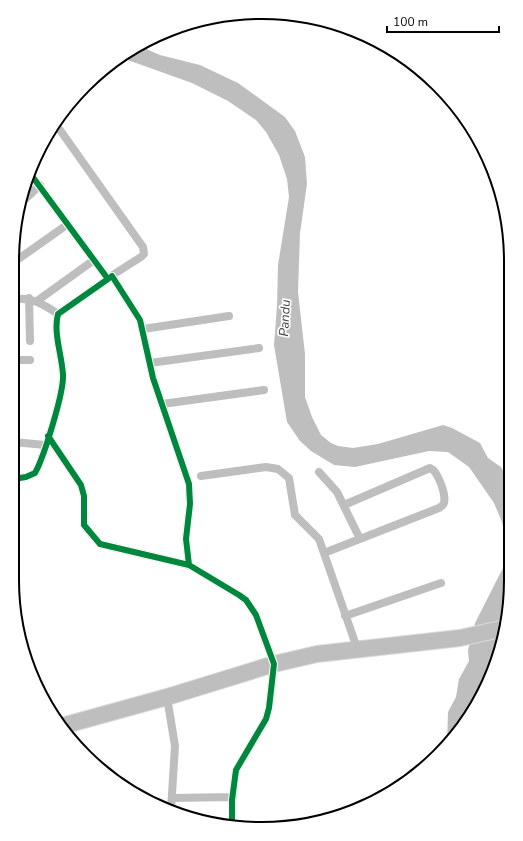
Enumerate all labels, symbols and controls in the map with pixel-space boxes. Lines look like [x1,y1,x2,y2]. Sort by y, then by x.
scale bar [387,8,499,34]
text: 100 m [393,14,428,30]
water label: Pandu [275,299,295,337]

